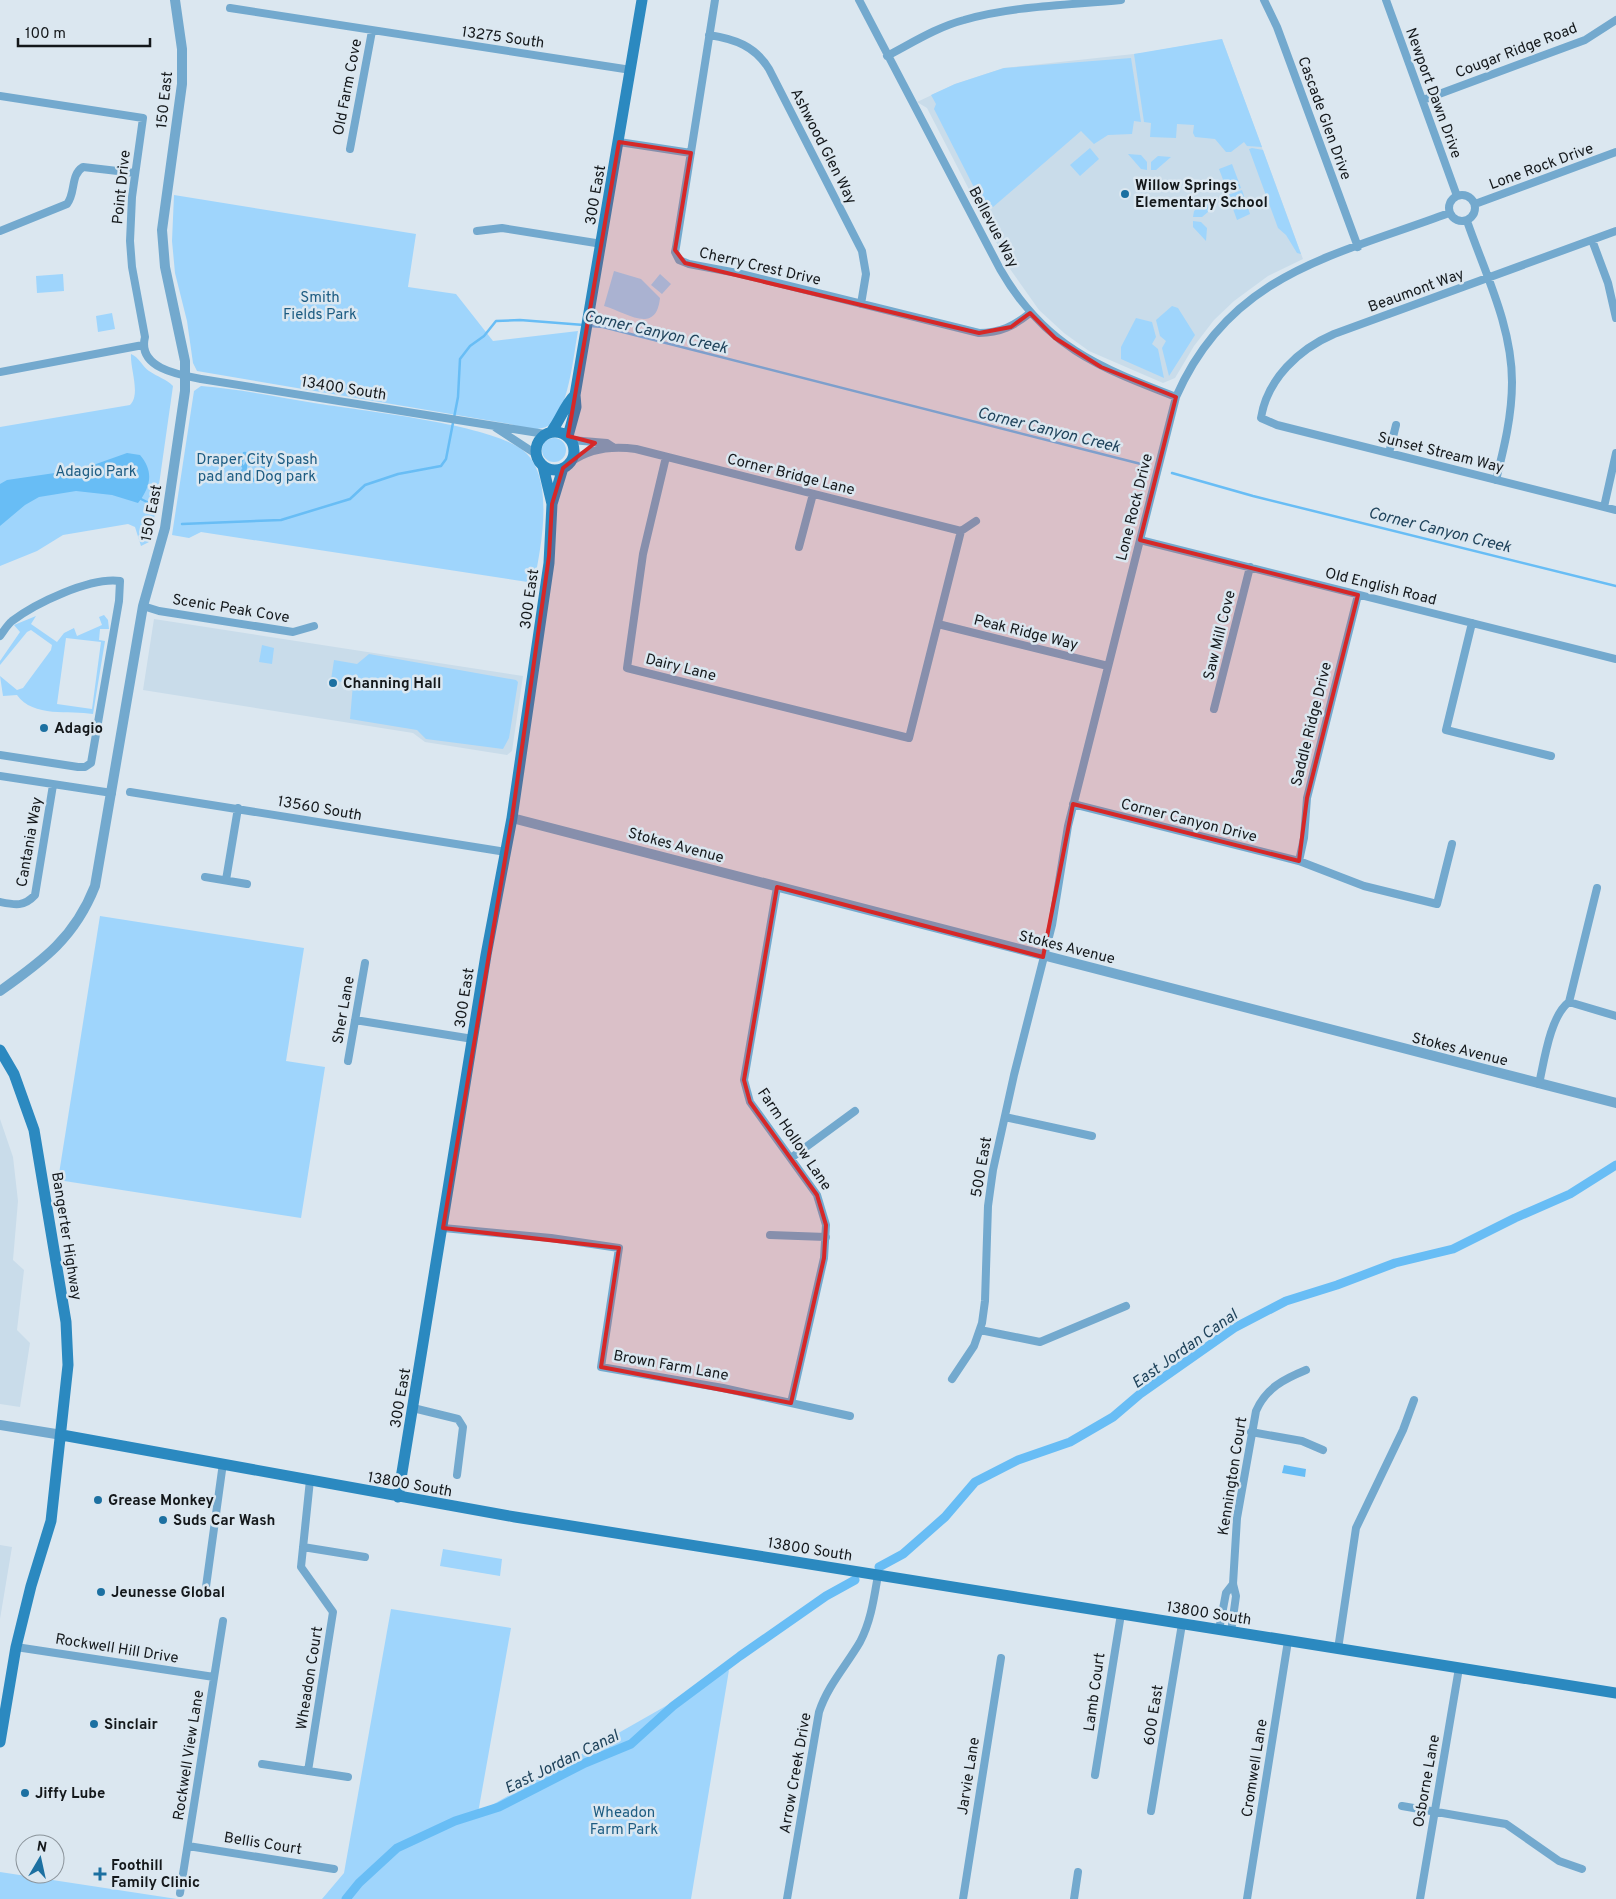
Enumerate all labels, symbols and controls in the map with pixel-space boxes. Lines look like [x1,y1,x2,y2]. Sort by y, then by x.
scale bar [18,15,150,47]
street label: Cougar Ridge Road [1453,19,1580,83]
street label: 13275 South [460,23,545,54]
text: 100 m [25,25,66,44]
street label: Newport Dawn Drive [1400,26,1465,161]
street label: Old Farm Cove [330,37,367,137]
street label: Cascade Glen Drive [1292,54,1355,183]
street label: 150 East [153,71,178,130]
street label: Ashwood Glen Way [785,86,860,208]
street label: Lone Rock Drive [1487,140,1596,195]
street label: Point Drive [109,149,136,225]
street label: 300 East [582,164,611,227]
place label: Willow Springs Elementary School [1135,177,1268,213]
street label: Bellevue Way [963,184,1022,272]
marker: Willow Springs Elementary School [1119,188,1131,200]
street label: Cherry Crest Drive [697,244,822,291]
street label: Beaumont Way [1366,265,1467,318]
park label: Smith Fields Park [283,289,357,325]
water label: Corner Canyon Creek [582,307,730,359]
street label: 13400 South [300,373,388,406]
water label: Corner Canyon Creek [975,404,1123,459]
street label: Sunset Stream Way [1376,429,1506,478]
street label: Corner Bridge Lane [725,450,857,501]
park label: Draper City Spash pad and Dog park [196,451,318,487]
street label: Lone Rock Drive [1113,452,1158,563]
park label: Adagio Park [55,463,137,482]
street label: 150 East [138,483,167,543]
water label: Corner Canyon Creek [1366,504,1514,559]
street label: Old English Road [1323,564,1438,611]
street label: 300 East [517,568,544,631]
street label: Saw Mill Cove [1200,588,1241,682]
street label: Scenic Peak Cove [171,591,291,628]
street label: Peak Ridge Way [972,611,1080,656]
street label: Dairy Lane [643,650,718,686]
street label: Saddle Ridge Drive [1288,660,1337,788]
place label: Channing Hall [343,675,441,694]
marker: Channing Hall [327,677,339,689]
place label: Adagio [54,720,103,739]
marker: Adagio [38,722,50,734]
street label: 13560 South [276,793,363,826]
street label: Corner Canyon Drive [1118,795,1259,848]
street label: Cantania Way [13,796,48,889]
street label: Stokes Avenue [626,825,726,868]
street label: Stokes Avenue [1017,927,1117,970]
street label: 300 East [451,967,480,1030]
street label: Sher Lane [329,975,360,1046]
street label: Stokes Avenue [1410,1029,1510,1072]
street label: Farm Hollow Lane [752,1085,835,1195]
street label: 500 East [968,1135,997,1199]
street label: Bangerter Highway [46,1171,85,1302]
water label: East Jordan Canal [1128,1305,1243,1394]
street label: Brown Farm Lane [612,1347,730,1386]
street label: 300 East [387,1367,416,1430]
street label: Kennington Court [1215,1415,1252,1537]
street label: 13800 South [366,1469,454,1502]
place label: Grease Monkey [108,1492,215,1511]
marker: Grease Monkey [92,1494,104,1506]
place label: Suds Car Wash [173,1512,275,1531]
marker: Suds Car Wash [157,1514,169,1526]
street label: 13800 South [766,1534,854,1567]
place label: Jeunesse Global [111,1584,225,1603]
marker: Jeunesse Global [95,1586,107,1598]
street label: 13800 South [1165,1598,1253,1631]
street label: Wheadon Court [293,1625,328,1731]
street label: Rockwell Hill Drive [54,1630,180,1669]
street label: Lamb Court [1081,1651,1110,1733]
street label: 600 East [1140,1684,1169,1747]
street label: Rockwell View Lane [170,1689,209,1822]
street label: Arrow Creek Drive [776,1711,816,1835]
place label: Sinclair [104,1716,158,1735]
marker: Sinclair [88,1718,100,1730]
street label: Cromwell Lane [1238,1718,1273,1819]
water label: East Jordan Canal [501,1726,623,1799]
street label: Osborne Lane [1410,1733,1445,1829]
street label: Jarvie Lane [954,1736,985,1817]
place label: Jiffy Lube [35,1785,105,1804]
marker: Jiffy Lube [19,1787,31,1799]
park label: Wheadon Farm Park [590,1804,658,1840]
street label: Bellis Court [222,1829,303,1860]
north arrow [15,1834,65,1884]
text: N [35,1838,48,1857]
place label: Foothill Family Clinic [111,1857,200,1893]
marker: Foothill Family Clinic [93,1867,107,1881]

